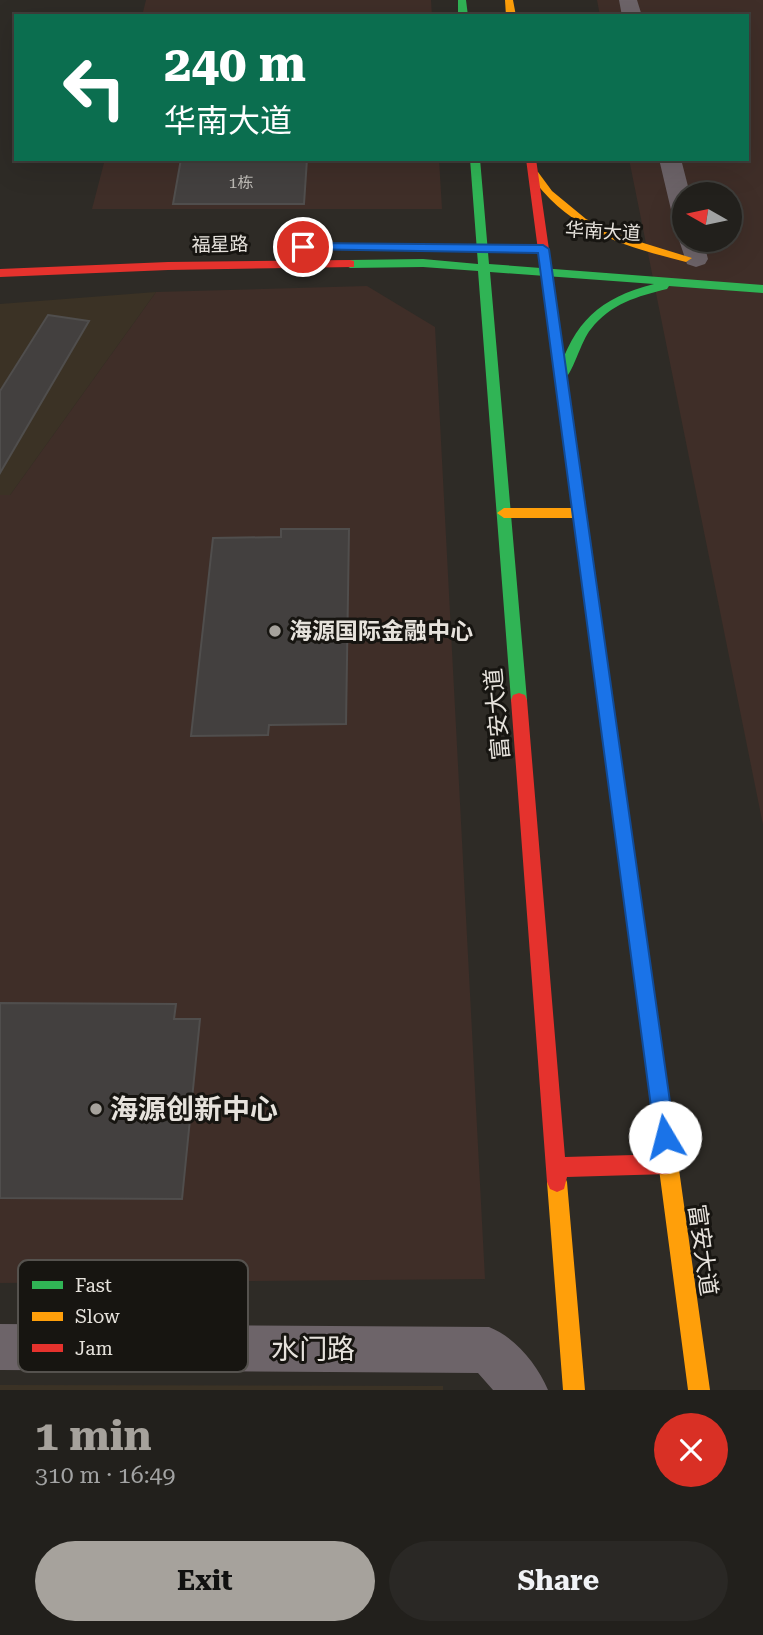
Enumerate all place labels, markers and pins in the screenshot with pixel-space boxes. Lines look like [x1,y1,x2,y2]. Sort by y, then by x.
pin [273,217,333,277]
place label: 海源国际金融中心 [289,618,473,645]
marker: 海源国际金融中心 [267,623,283,639]
place label: 海源创新中心 [110,1093,278,1126]
marker: 海源创新中心 [88,1101,104,1117]

